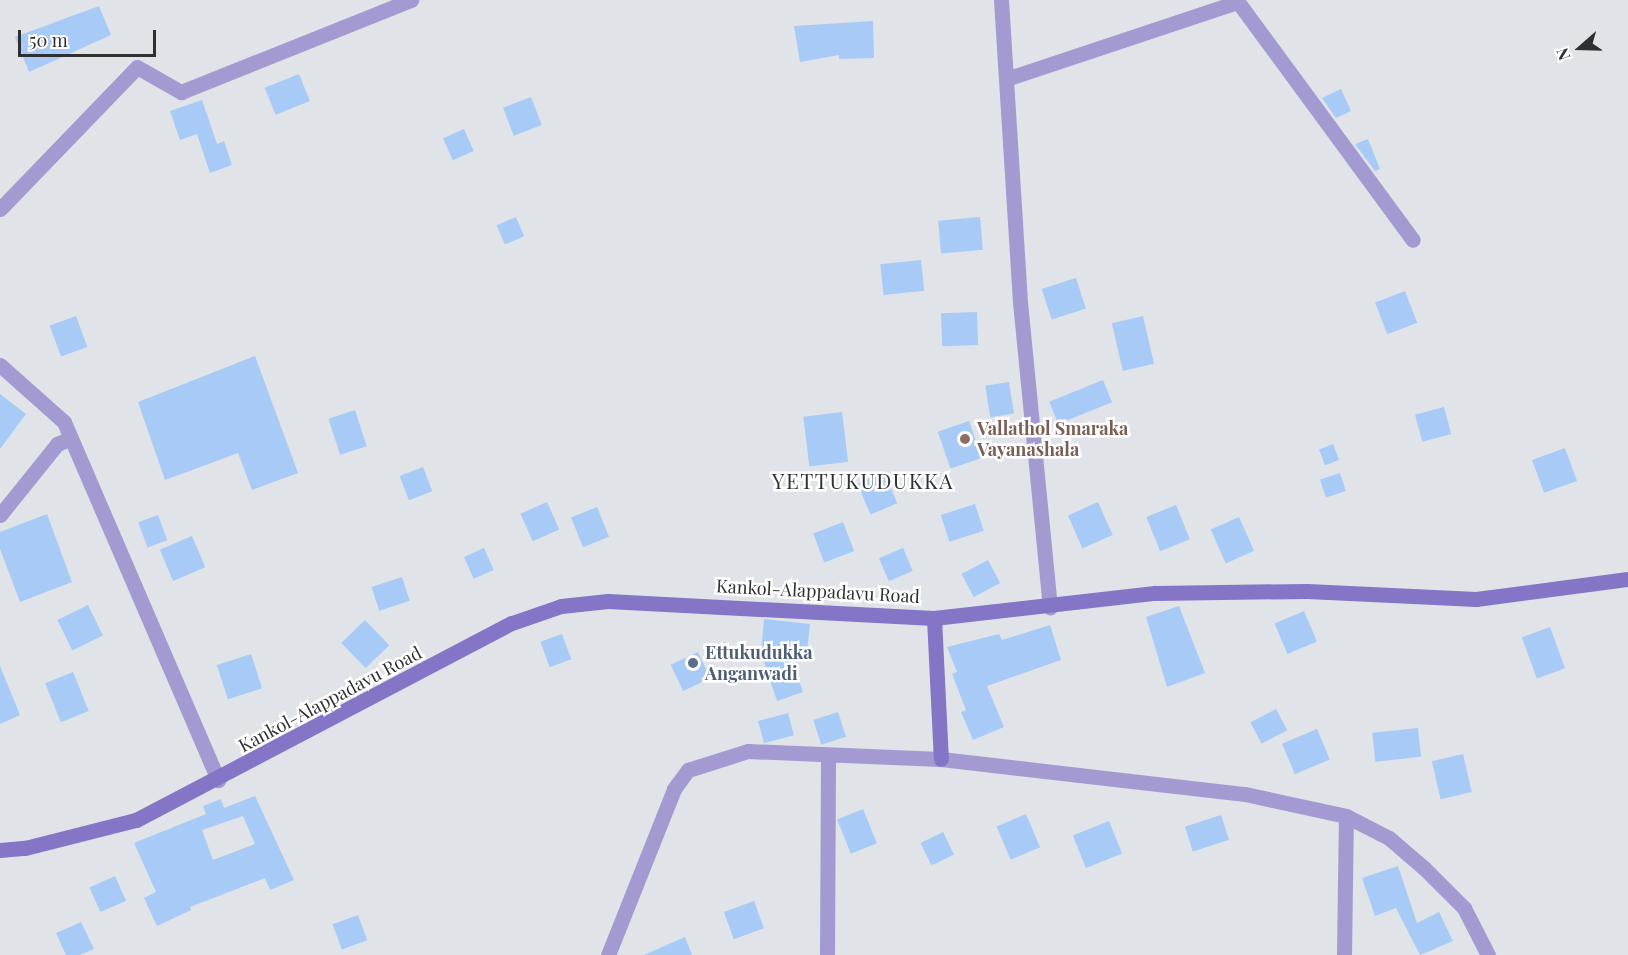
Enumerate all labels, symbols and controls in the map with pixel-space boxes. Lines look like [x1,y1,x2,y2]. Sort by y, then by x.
scale bar [21,18,159,56]
north arrow [1550,18,1610,78]
text: 50 m [29,28,68,52]
text: N [1551,45,1574,63]
place label: Vallathol Smaraka Vayanashala [977,418,1128,460]
marker: Vallathol Smaraka Vayanashala [958,432,972,446]
district label: YETTUKUDUKKA [772,467,954,493]
street label: Kankol-Alappadavu Road [716,575,920,607]
street label: Kankol-Alappadavu Road [235,642,425,756]
place label: Ettukudukka Anganwadi [705,642,812,684]
marker: Ettukudukka Anganwadi [686,656,700,670]

